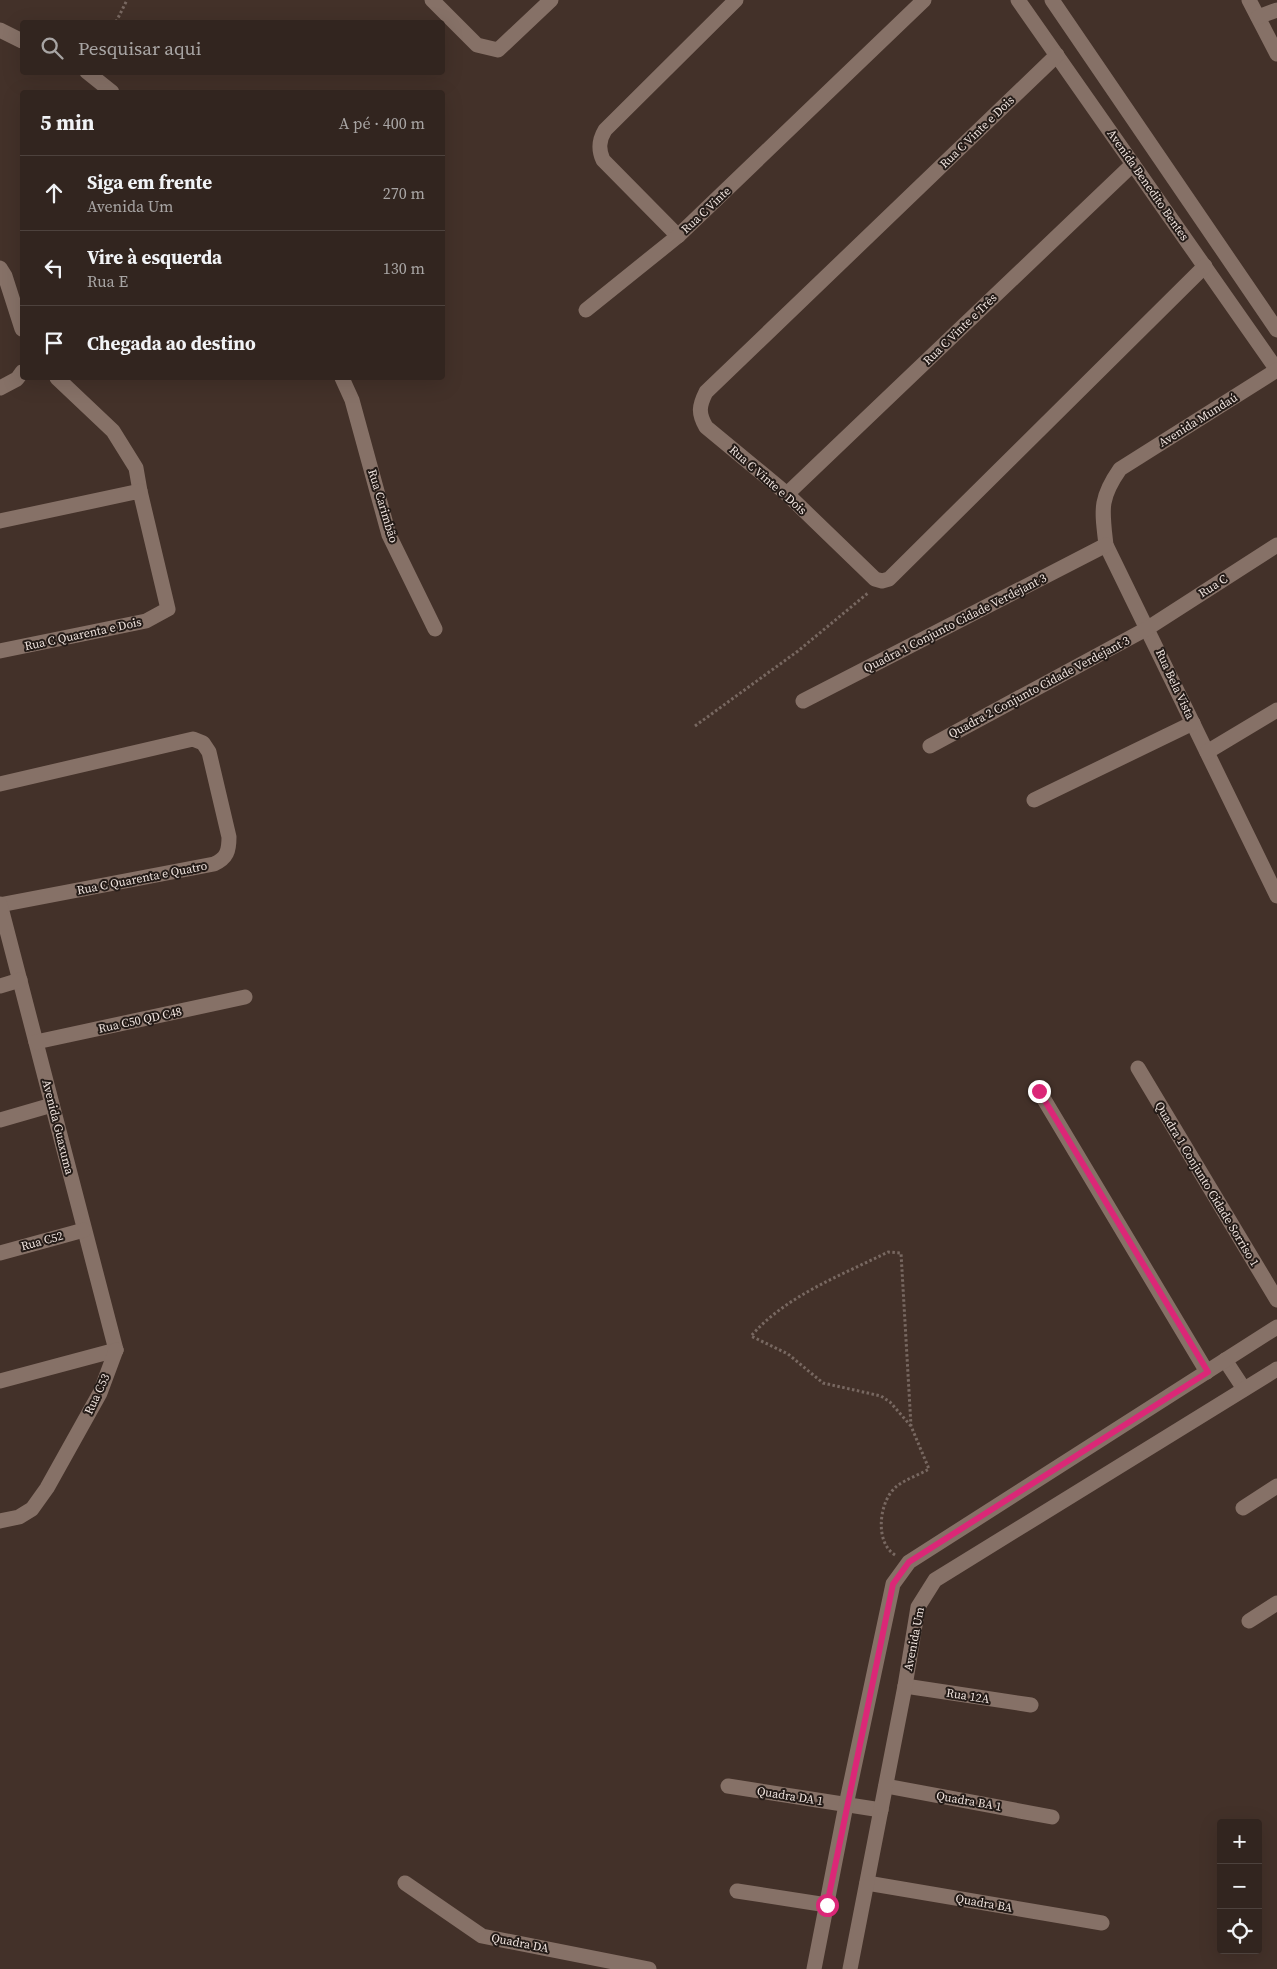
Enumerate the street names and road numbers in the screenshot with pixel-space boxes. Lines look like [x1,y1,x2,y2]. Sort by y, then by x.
street label: Rua C Vinte e Dois [936,92,1018,172]
street label: Avenida Benedito Bentes [1103,126,1193,244]
street label: Rua C Vinte [678,183,734,237]
street label: Rua C Vinte e Três [920,290,1000,368]
street label: Avenida Mundaú [1155,389,1241,451]
street label: Rua C Vinte e Dois [726,442,810,518]
street label: Rua Carimbão [364,467,402,545]
street label: Quadra 1 Conjunto Cidade Verdejant 3 [861,570,1049,676]
street label: Rua C [1196,571,1231,601]
street label: Rua C Quarenta e Dois [23,614,143,654]
street label: Quadra 2 Conjunto Cidade Verdejant 3 [946,632,1132,742]
street label: Rua Bela Vista [1152,646,1199,722]
street label: Rua C Quarenta e Quatro [75,857,209,898]
street label: Rua C50 QD C48 [97,1003,183,1037]
street label: Avenida Guaxuma [38,1078,78,1177]
street label: Quadra 1 Conjunto Cidade Sorriso 1 [1151,1098,1263,1270]
street label: Rua C52 [19,1228,65,1254]
street label: Rua C53 [81,1371,113,1417]
street label: Avenida Um [900,1605,928,1672]
street label: Rua 12A [945,1685,991,1707]
street label: Quadra DA 1 [756,1783,824,1809]
street label: Quadra BA 1 [935,1787,1003,1815]
street label: Quadra BA [954,1890,1014,1916]
street label: Quadra DA [490,1930,550,1956]

